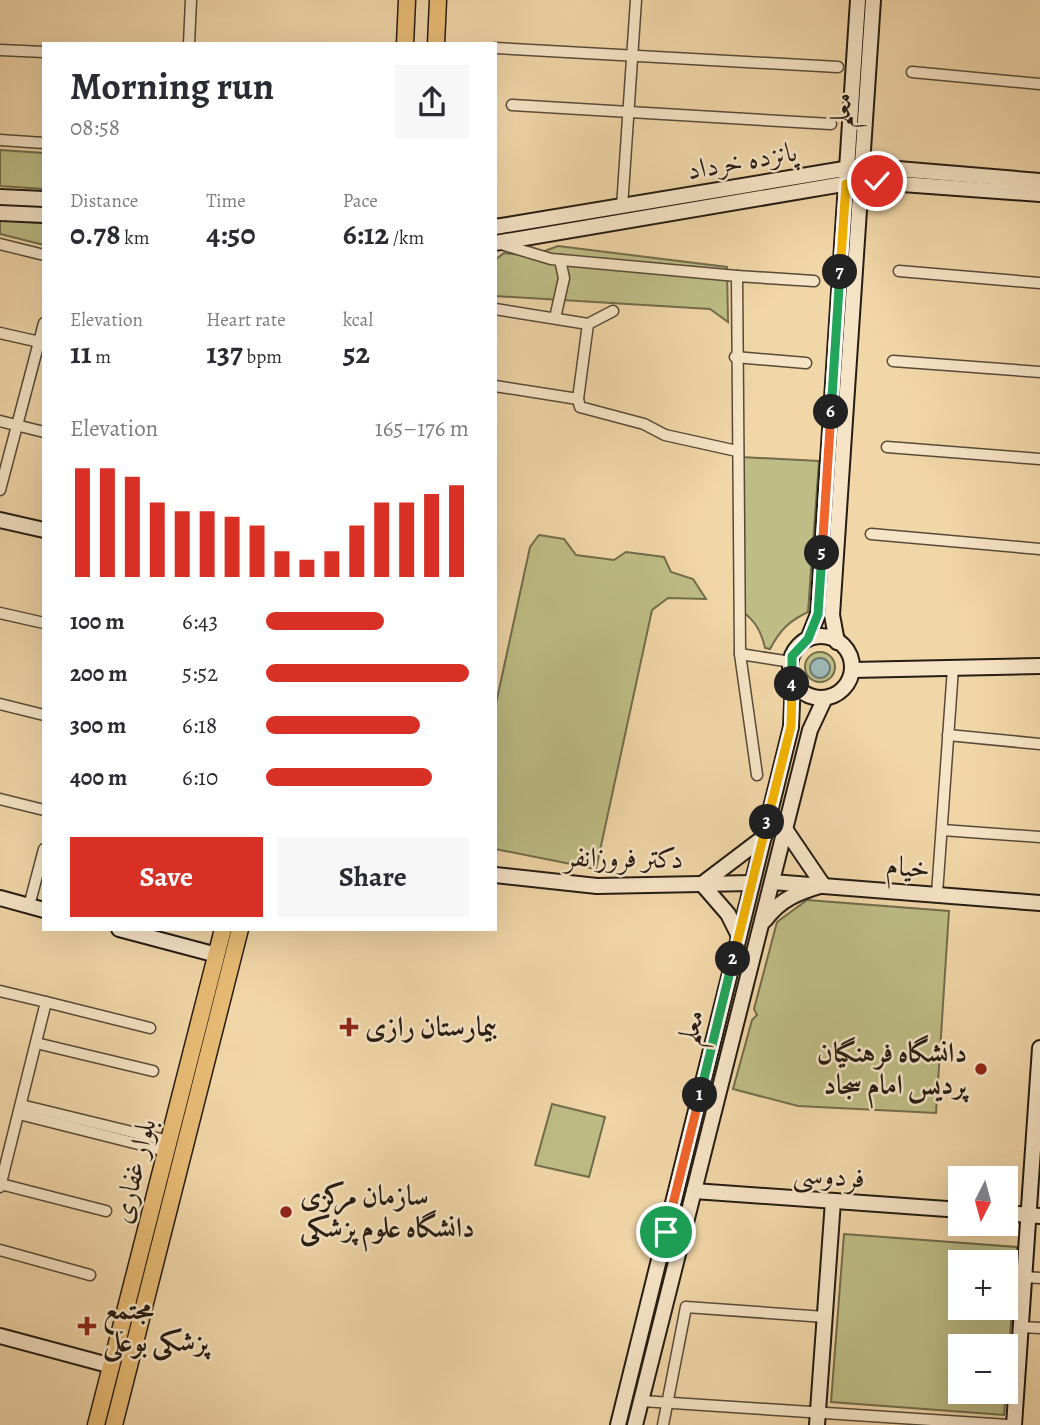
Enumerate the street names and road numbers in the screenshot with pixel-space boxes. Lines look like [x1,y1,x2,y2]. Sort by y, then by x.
street label: معلم [821,91,870,129]
street label: پانزده خرداد [684,132,802,190]
street label: دکتر فروزانفر [562,838,683,878]
street label: خیام [884,846,932,893]
street label: معلم [668,1006,722,1051]
street label: بلوار غفاری [103,1114,165,1228]
street label: فردوسی [792,1155,866,1197]

